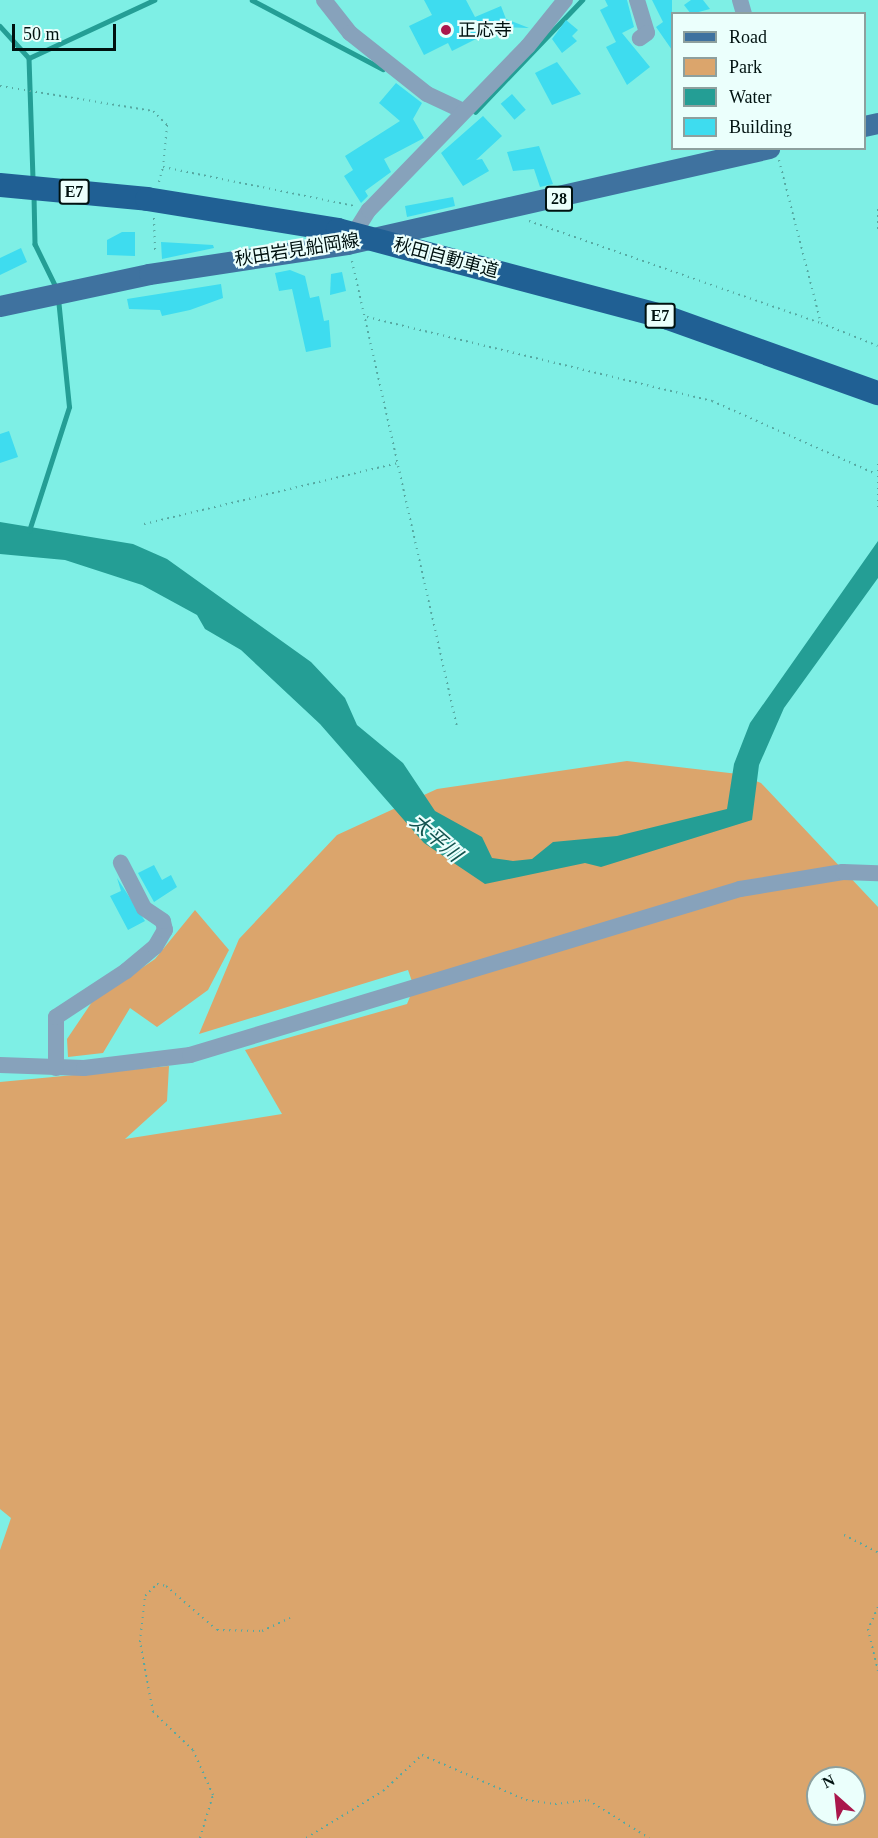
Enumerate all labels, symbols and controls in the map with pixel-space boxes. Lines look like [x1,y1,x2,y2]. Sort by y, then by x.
scale bar [15,12,118,50]
legend [671,12,866,150]
place label: 正応寺 [458,19,512,41]
marker: 正応寺 [439,23,453,37]
text: 50 m [23,24,60,44]
text: Road [729,27,767,47]
text: Park [729,57,762,77]
text: Water [729,87,772,107]
text: Building [729,117,792,137]
road number: E7 [58,179,90,205]
road number: 28 [544,186,574,212]
street label: 秋田岩見船岡線 [233,229,361,271]
street label: 秋田自動車道 [391,234,501,282]
road number: E7 [644,303,676,329]
water label: 太平川 [405,809,467,867]
north arrow [806,1766,866,1826]
text: N [819,1771,838,1791]

